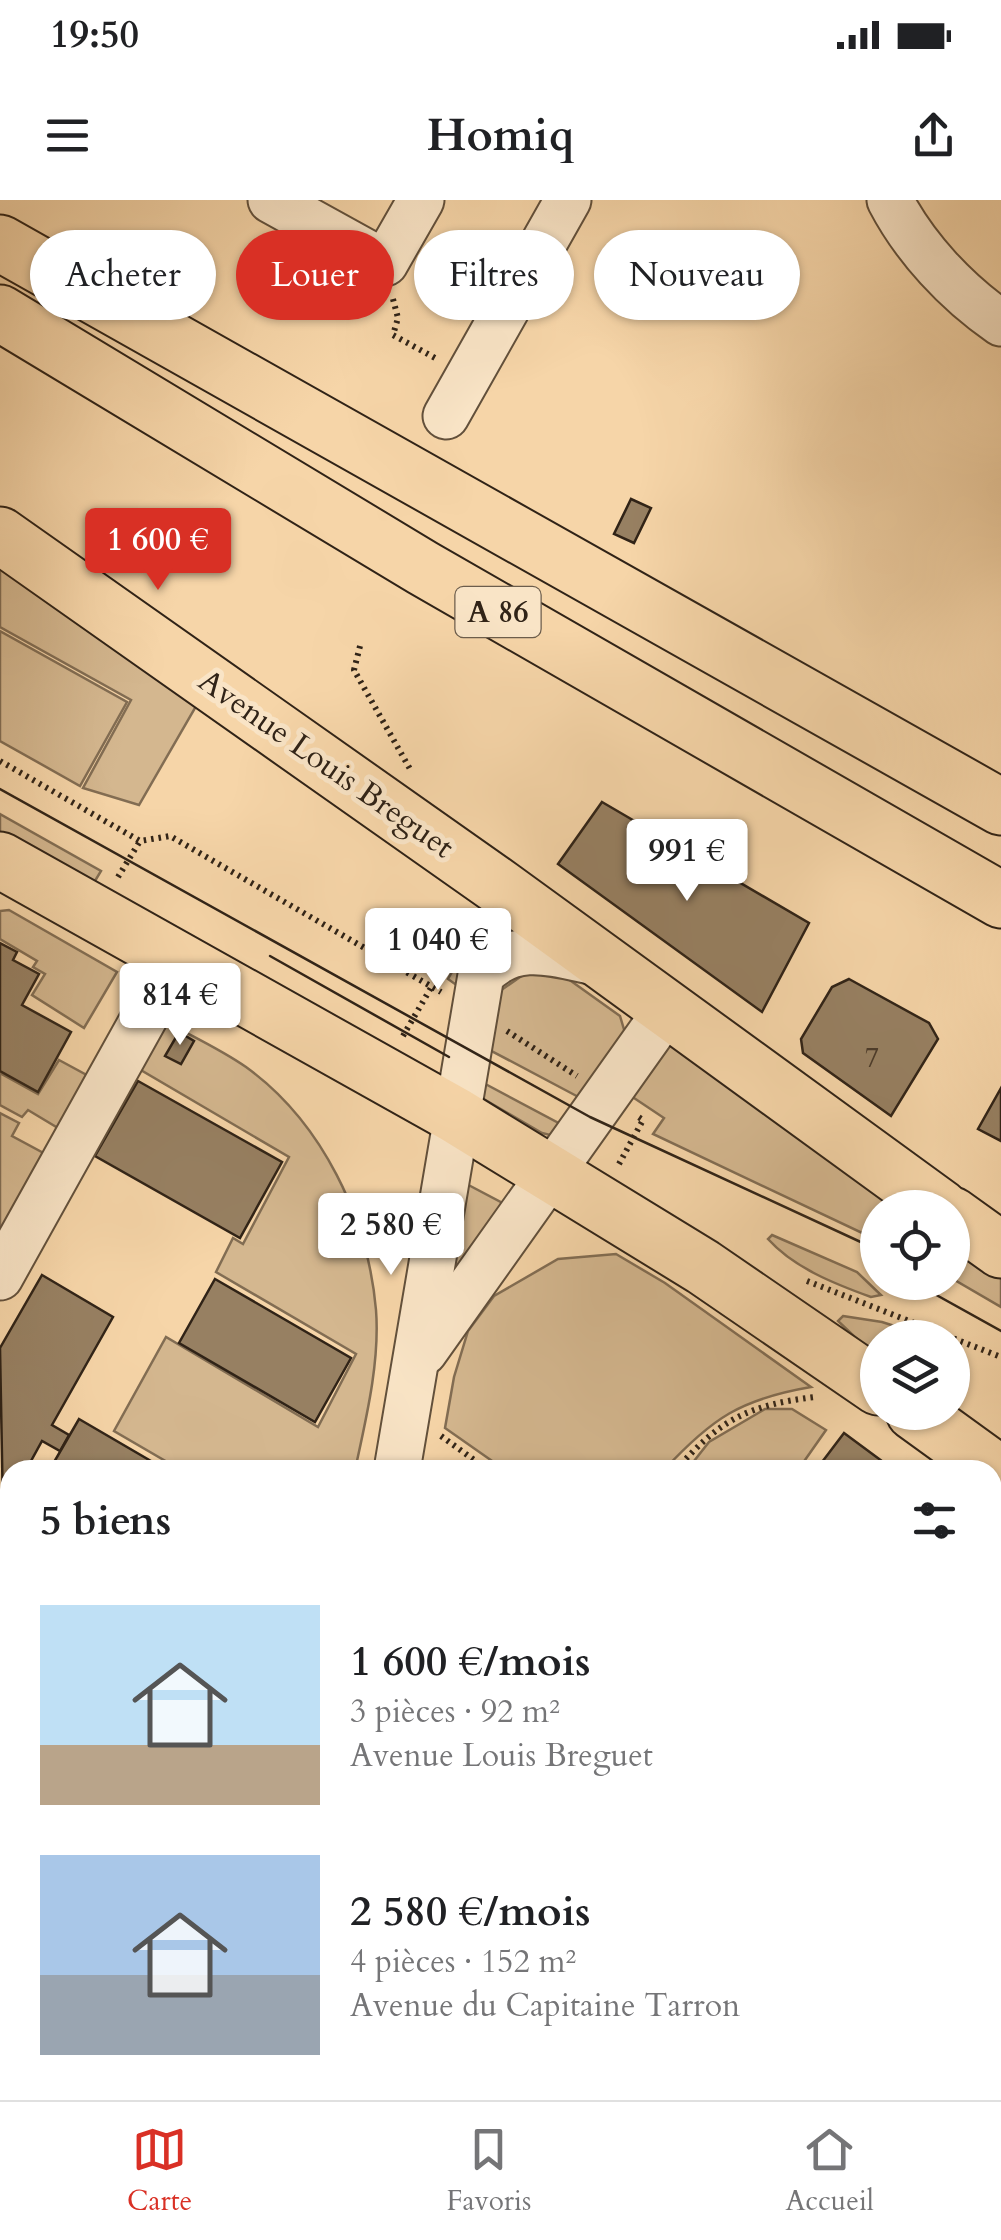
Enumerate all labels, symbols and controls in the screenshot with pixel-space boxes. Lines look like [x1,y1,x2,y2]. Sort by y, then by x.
text: 19:50 [50,9,139,61]
text: Homiq [427,105,574,166]
icon: menu [40,108,95,163]
icon: share [906,108,961,163]
chip: Acheter [30,230,216,320]
chip: Louer [236,230,394,320]
chip: Filtres [414,230,574,320]
chip: Nouveau [594,230,800,320]
pin: 1 600 € [66,508,250,593]
text: 1 600 € [107,518,209,562]
road number: A 86 [456,587,540,637]
street label: Avenue Louis Breguet [189,659,463,869]
pin: 991 € [617,819,757,904]
text: 991 € [649,829,725,873]
pin: 1 040 € [346,908,530,993]
text: 1 040 € [387,918,489,962]
pin: 814 € [110,963,250,1048]
text: 814 € [142,973,218,1017]
house number: 7 [865,1039,879,1077]
map controls [860,1190,970,1430]
button: locate [860,1190,970,1300]
pin: 2 580 € [299,1193,483,1278]
text: 2 580 € [340,1203,442,1247]
button: layers [860,1320,970,1430]
text: 5 biens [40,1492,171,1549]
icon: filters [907,1493,962,1548]
text: 1 600 €/mois [350,1633,591,1690]
icon: home [120,1645,240,1765]
text: 3 pièces · 92 m² [350,1690,560,1734]
text: Avenue Louis Breguet [350,1734,653,1778]
text: 2 580 €/mois [350,1883,591,1940]
icon: home [120,1895,240,2015]
text: 4 pièces · 152 m² [350,1940,576,1984]
text: Avenue du Capitaine Tarron [350,1984,740,2028]
tab: Carte [127,2122,192,2220]
tab: Favoris [446,2122,531,2220]
tab: Accueil [785,2122,874,2220]

